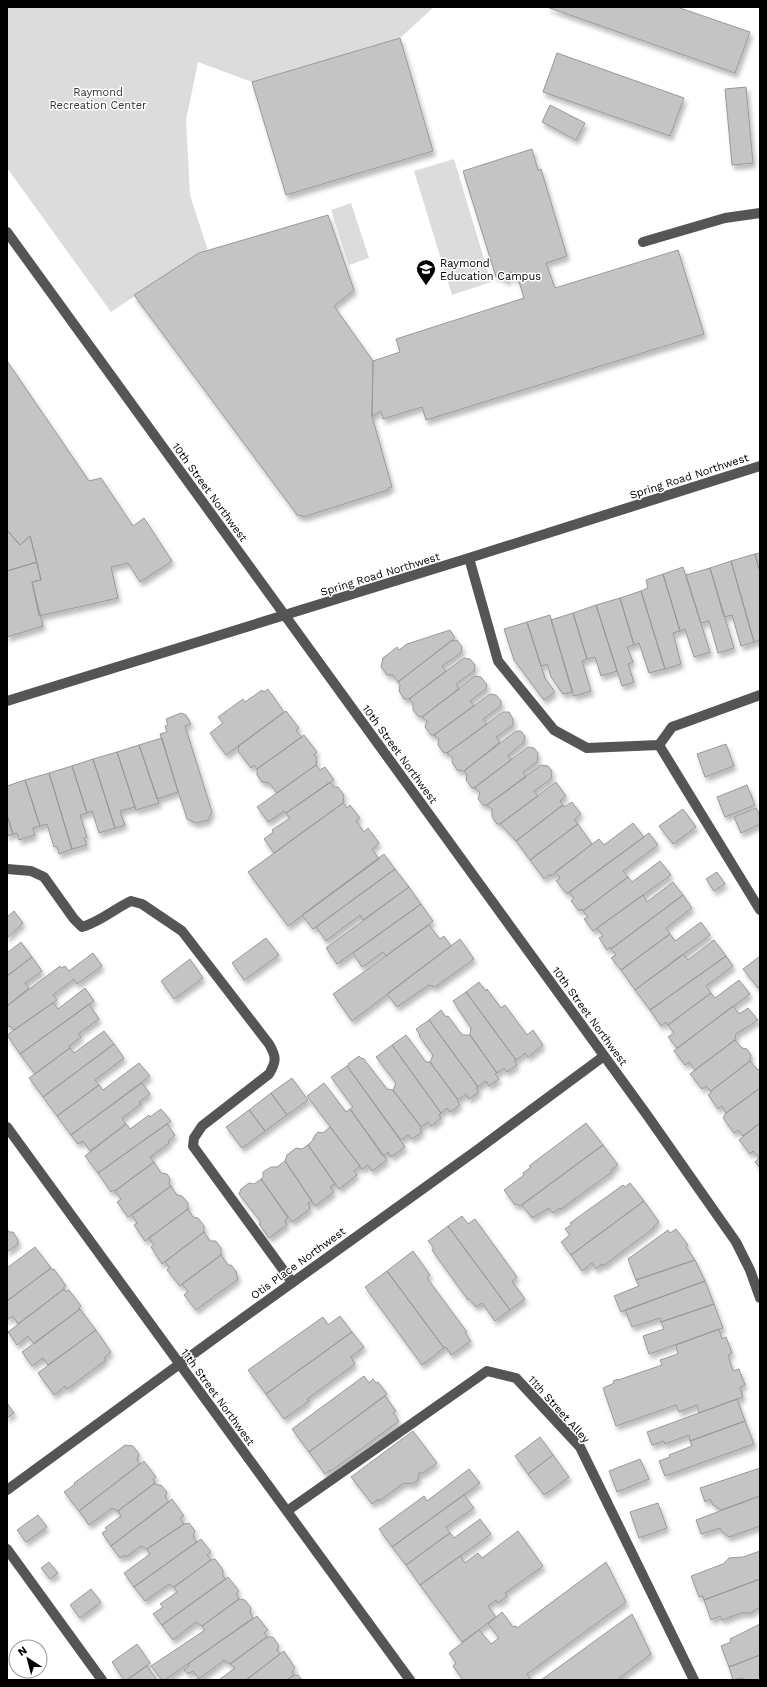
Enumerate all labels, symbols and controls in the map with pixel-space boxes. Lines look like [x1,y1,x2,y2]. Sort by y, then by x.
park label: Raymond Recreation Center [49,86,147,112]
place label: Raymond Education Campus [440,257,541,283]
school or university icon: Raymond Education Campus [415,258,437,286]
street label: 10th Street Northwest [169,440,250,545]
street label: Spring Road Northwest [628,451,751,502]
street label: Spring Road Northwest [319,550,442,599]
street label: 10th Street Northwest [359,702,440,807]
street label: 10th Street Northwest [549,964,630,1069]
street label: Otis Place Northwest [248,1224,348,1302]
street label: 11th Street Northwest [178,1346,257,1449]
street label: 11th Street Alley [525,1373,592,1446]
north arrow [8,1639,48,1679]
text: N [15,1644,30,1659]

